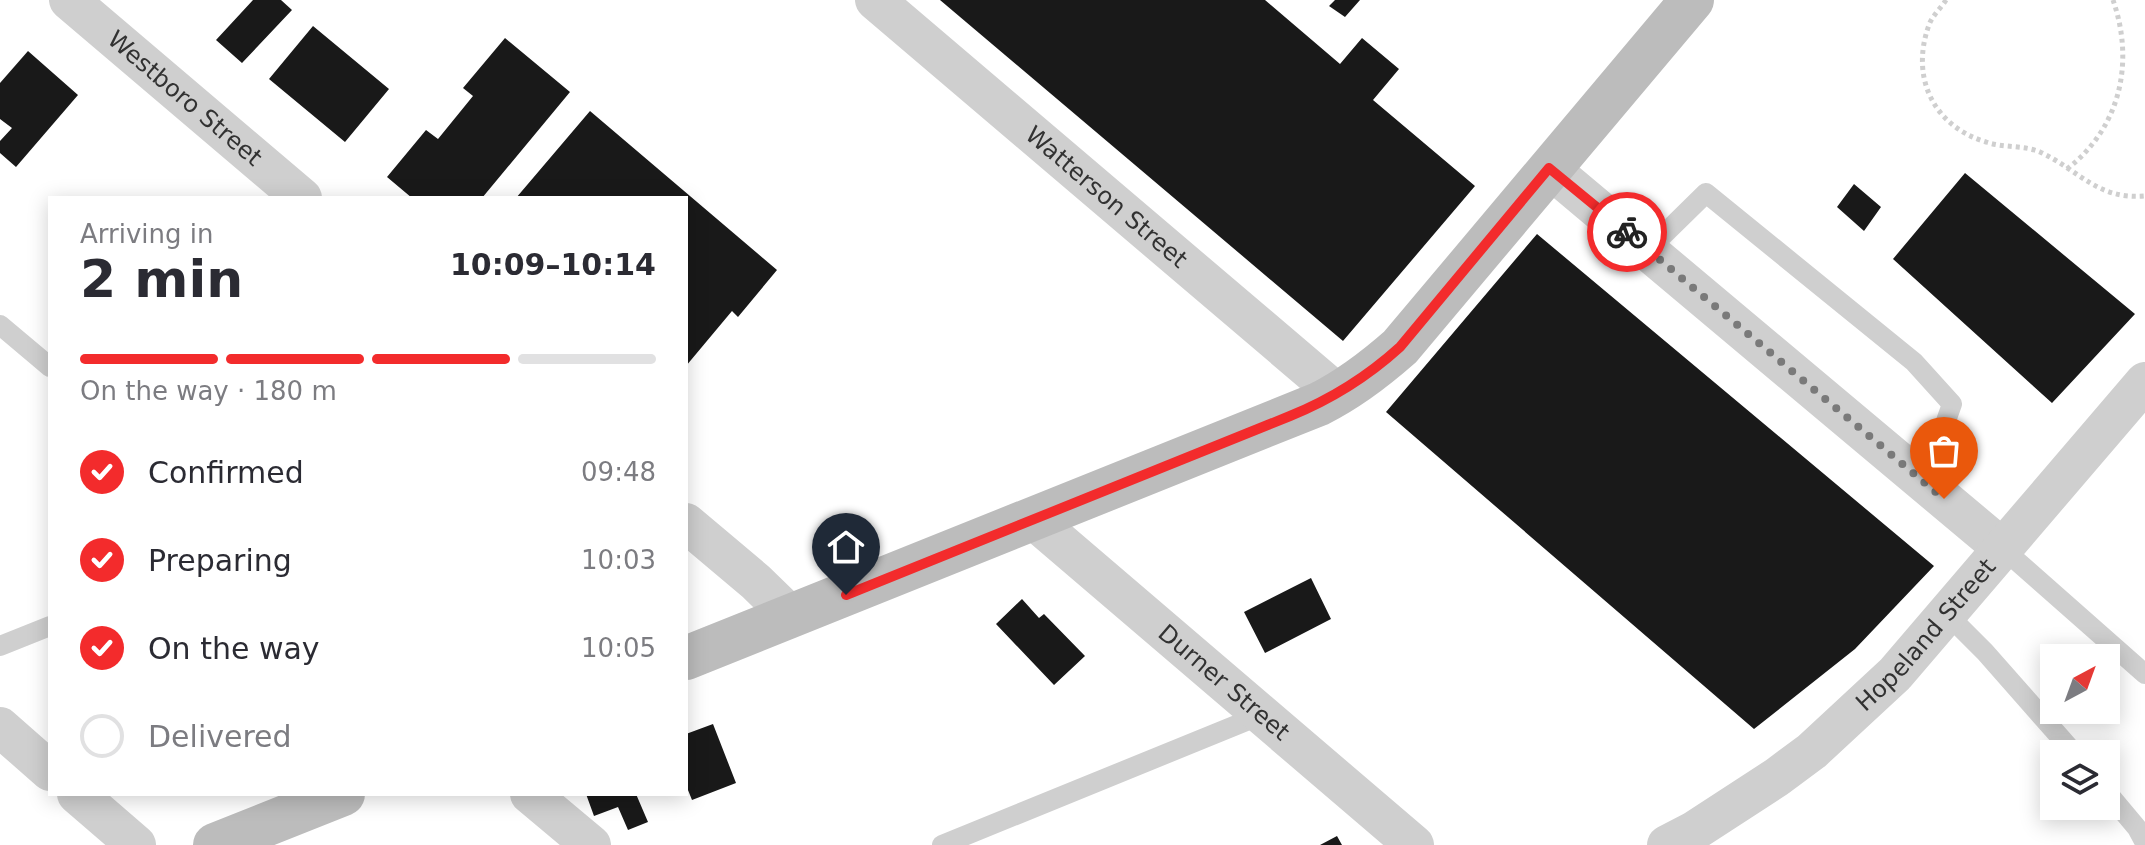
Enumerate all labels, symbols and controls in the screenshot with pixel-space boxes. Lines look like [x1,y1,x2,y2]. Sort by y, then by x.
street label: Westboro Street [102,25,268,172]
street label: Watterson Street [1020,120,1193,274]
courier [1587,192,1667,272]
icon: bike [1605,210,1649,254]
text: Arriving in [80,219,214,249]
text: 10:09–10:14 [450,247,656,282]
text: 2 min [80,249,243,309]
text: On the way · 180 m [80,376,337,406]
pin [1910,417,1978,499]
icon: bag [1922,429,1966,473]
icon: check [80,450,124,494]
text: Confirmed [148,455,304,490]
text: 09:48 [581,457,656,487]
pin [812,513,880,595]
icon: home [824,525,868,569]
icon: check [80,538,124,582]
text: Preparing [148,543,292,578]
text: 10:03 [581,545,656,575]
street label: Hopeland Street [1850,553,2001,717]
street label: Durner Street [1153,619,1295,746]
icon: check [80,626,124,670]
text: On the way [148,631,320,666]
text: 10:05 [581,633,656,663]
north arrow [2040,644,2120,724]
map controls [2040,644,2120,820]
text: Delivered [148,719,292,754]
button: layers [2040,740,2120,820]

